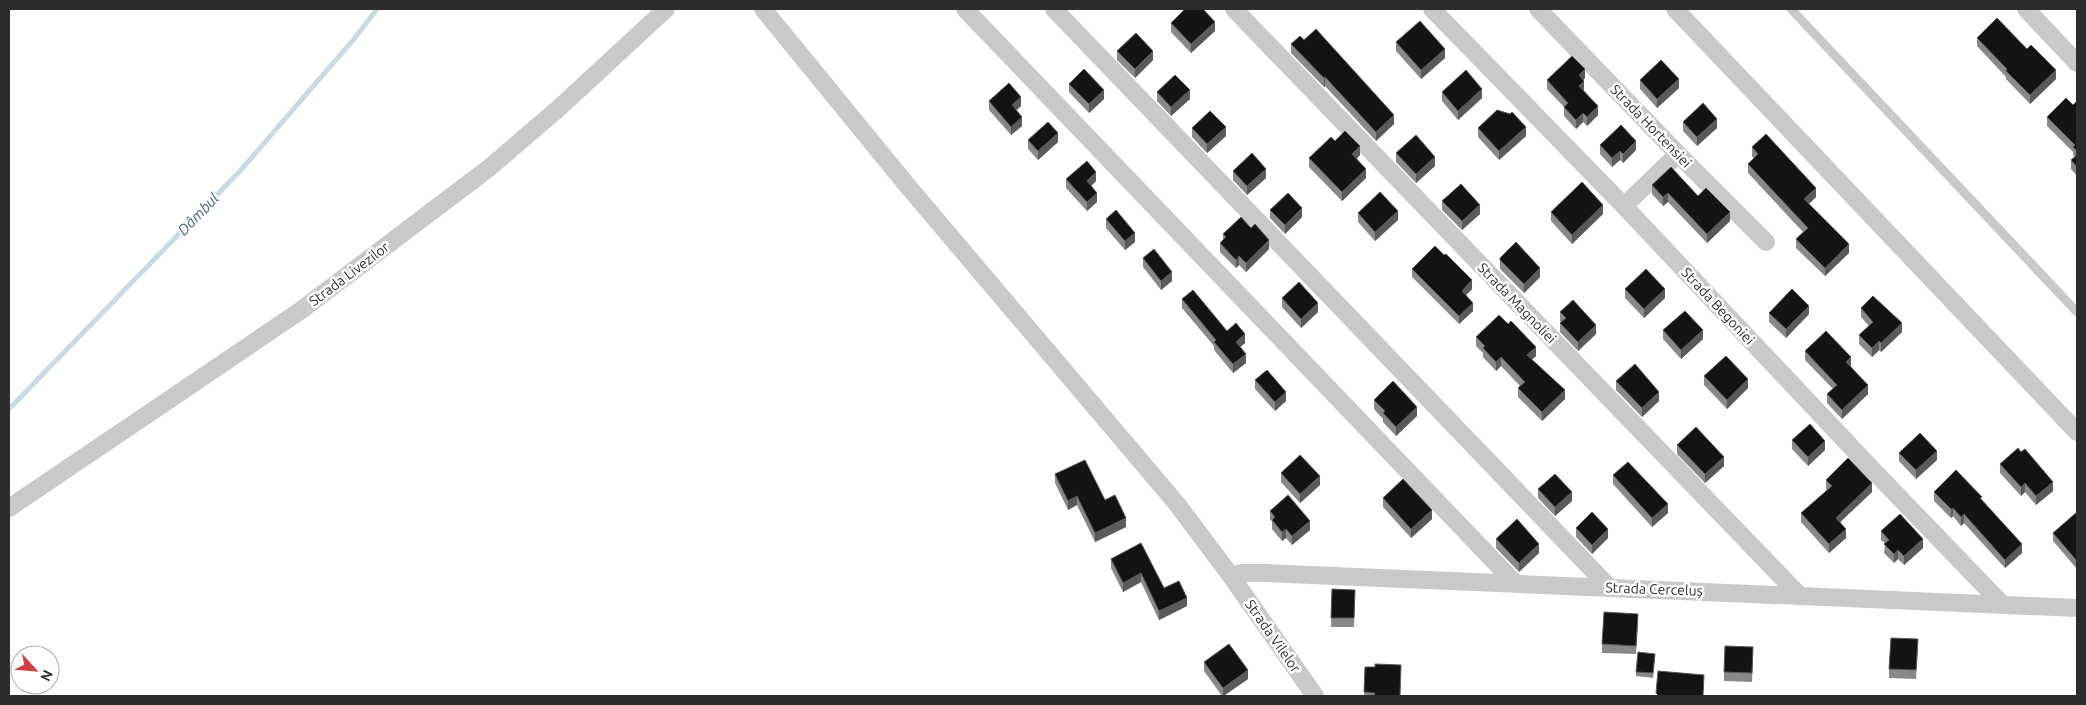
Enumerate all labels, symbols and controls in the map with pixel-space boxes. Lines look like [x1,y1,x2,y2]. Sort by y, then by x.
street label: Strada Hortensiei [1607,81,1695,171]
water label: Dâmbul [174,189,223,238]
street label: Strada Livezilor [306,238,393,309]
street label: Strada Magnoliei [1475,259,1559,347]
street label: Strada Begoniei [1678,264,1758,348]
street label: Strada Cerceluș [1605,579,1703,599]
street label: Strada Vilelor [1242,597,1304,676]
north arrow [10,645,60,695]
text: N [37,667,56,684]

